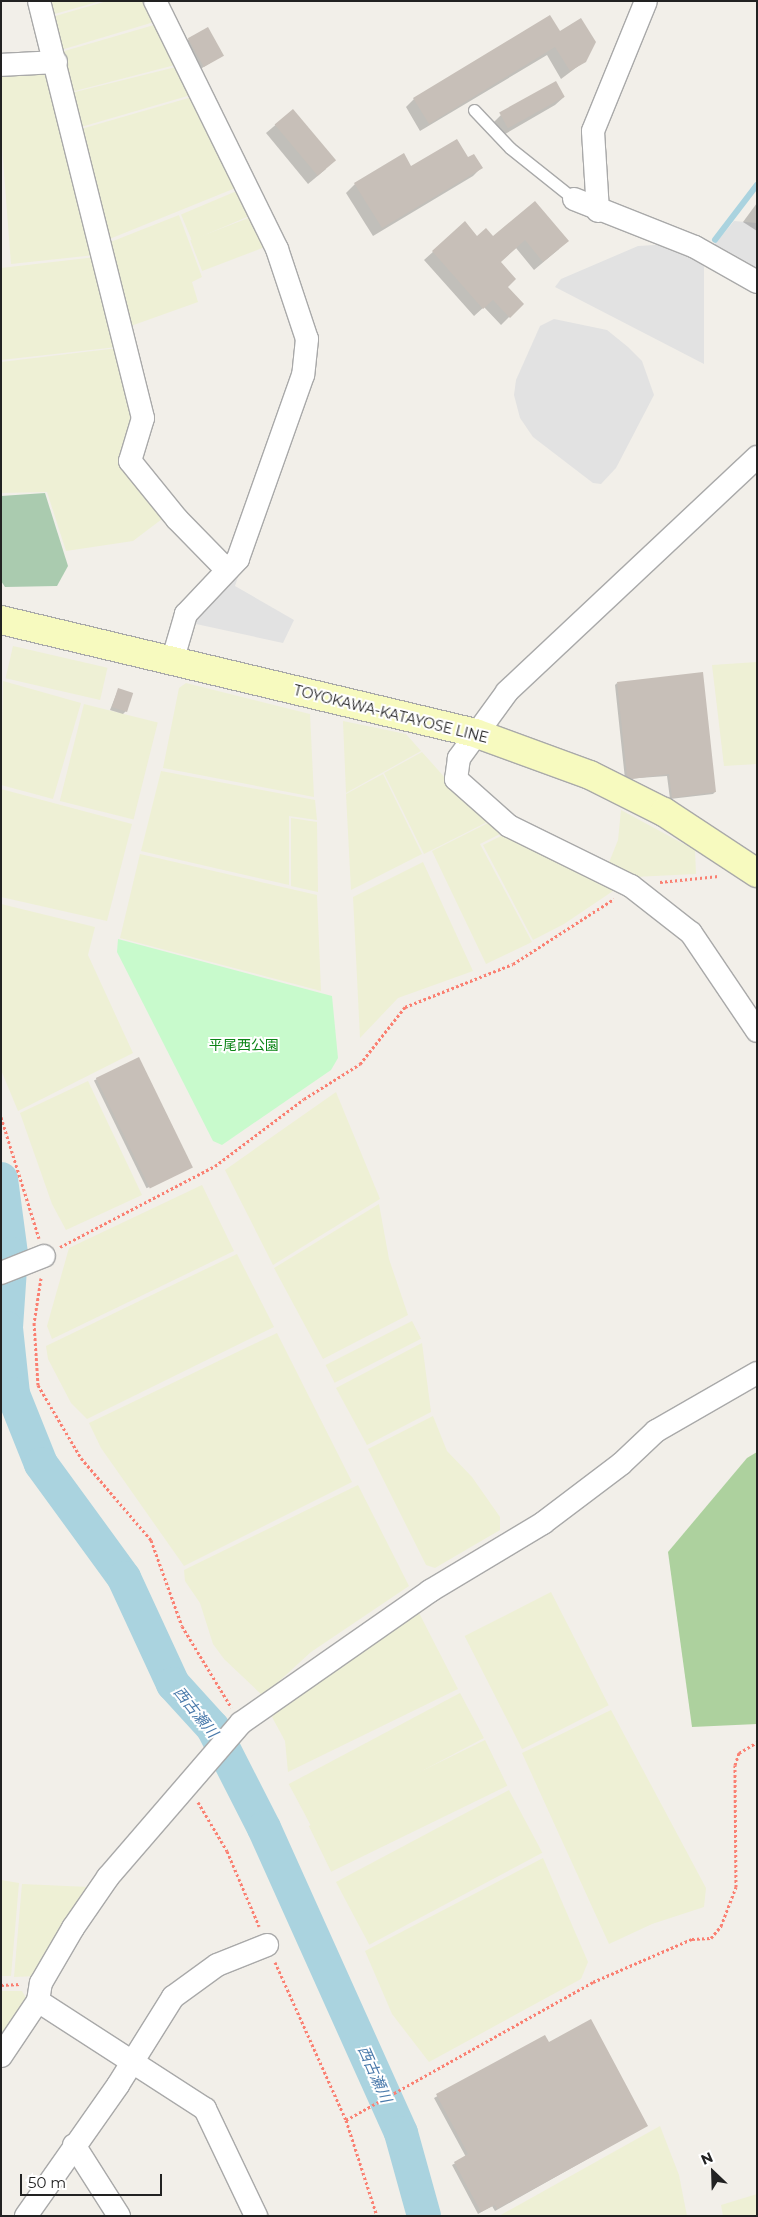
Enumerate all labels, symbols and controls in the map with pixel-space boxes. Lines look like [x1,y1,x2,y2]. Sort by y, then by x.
street label: TOYOKAWA-KATAYOSE LINE [292,682,490,746]
park label: 平尾西公園 [209,1037,279,1053]
water label: 西古瀬川 [170,1683,222,1741]
water label: 西古瀬川 [355,2043,395,2105]
north arrow [688,2147,738,2197]
text: N [698,2148,716,2169]
scale bar [22,2164,165,2196]
text: 50 m [28,2173,66,2192]

